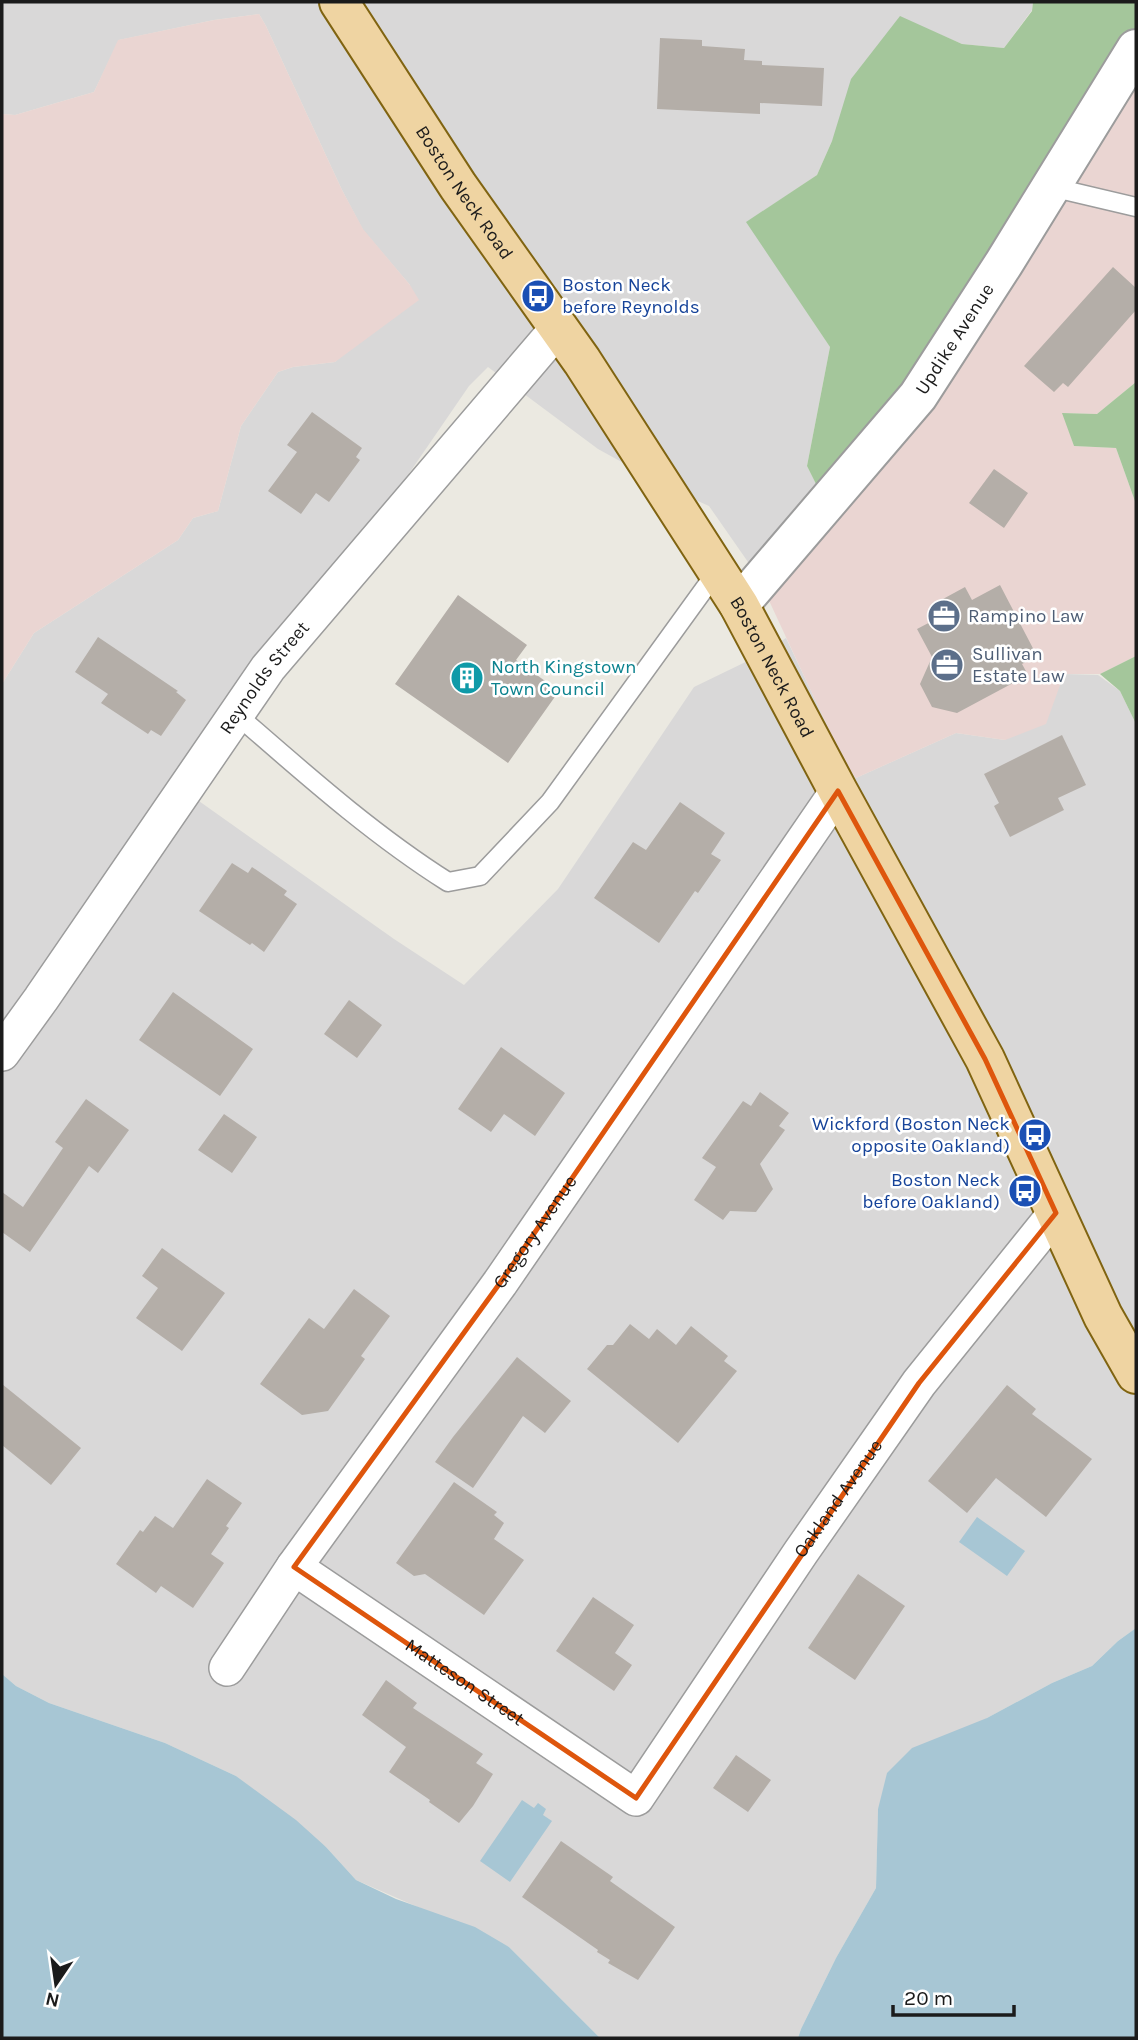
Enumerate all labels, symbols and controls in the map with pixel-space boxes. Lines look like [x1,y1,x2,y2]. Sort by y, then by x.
street label: Boston Neck Road [411,121,518,264]
place label: Boston Neck before Reynolds [562,274,700,318]
bus stop icon: Boston Neck before Reynolds [519,277,557,315]
street label: Updike Avenue [911,279,999,399]
street label: Boston Neck Road [725,592,819,742]
office icon: Rampino Law [925,597,963,635]
place label: Rampino Law [968,605,1084,627]
street label: Reynolds Street [215,617,314,738]
place label: Sullivan Estate Law [972,643,1065,687]
office icon: Sullivan Estate Law [928,646,966,684]
place label: North Kingstown Town Council [491,656,637,700]
building icon: North Kingstown Town Council [448,659,486,697]
place label: Wickford (Boston Neck opposite Oakland) [812,1113,1010,1157]
bus stop icon: Wickford (Boston Neck opposite Oakland) [1016,1116,1054,1154]
place label: Boston Neck before Oakland) [862,1169,1000,1213]
street label: Gregory Avenue [488,1171,582,1293]
bus stop icon: Boston Neck before Oakland) [1006,1172,1044,1210]
street label: Oakland Avenue [789,1435,887,1562]
street label: Matteson Street [401,1634,529,1730]
north arrow [21,1949,91,2019]
scale bar [893,1974,1014,2018]
text: 20 m [904,1986,953,2010]
text: N [43,1987,62,2012]

